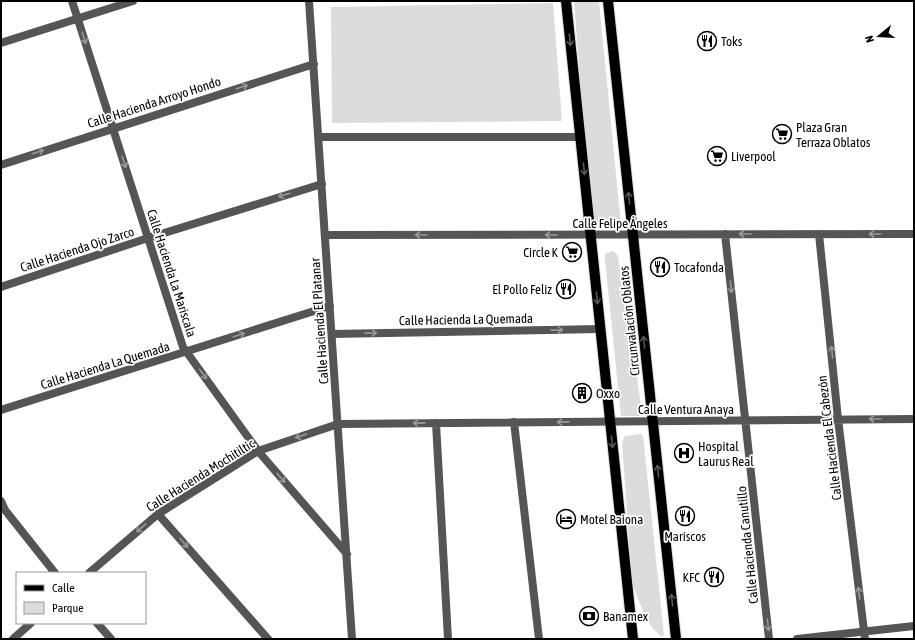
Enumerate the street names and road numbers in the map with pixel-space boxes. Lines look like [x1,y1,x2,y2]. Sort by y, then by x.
street label: Calle Hacienda Arroyo Hondo [86,74,223,131]
street label: Calle Hacienda La Mariscala [144,207,199,339]
street label: Calle Felipe Ángeles [572,216,668,231]
street label: Calle Hacienda Ojo Zarco [18,224,136,275]
street label: Calle Hacienda El Platanar [308,257,331,385]
street label: Circunvalación Oblatos [616,265,643,377]
street label: Calle Hacienda La Quemada [399,311,533,328]
street label: Calle Hacienda La Quemada [39,339,172,392]
street label: Calle Hacienda El Cabezón [814,375,845,501]
street label: Calle Ventura Anaya [638,402,734,417]
street label: Calle Hacienda Mochitiltic [143,436,257,515]
street label: Calle Hacienda Canutillo [734,485,761,604]

